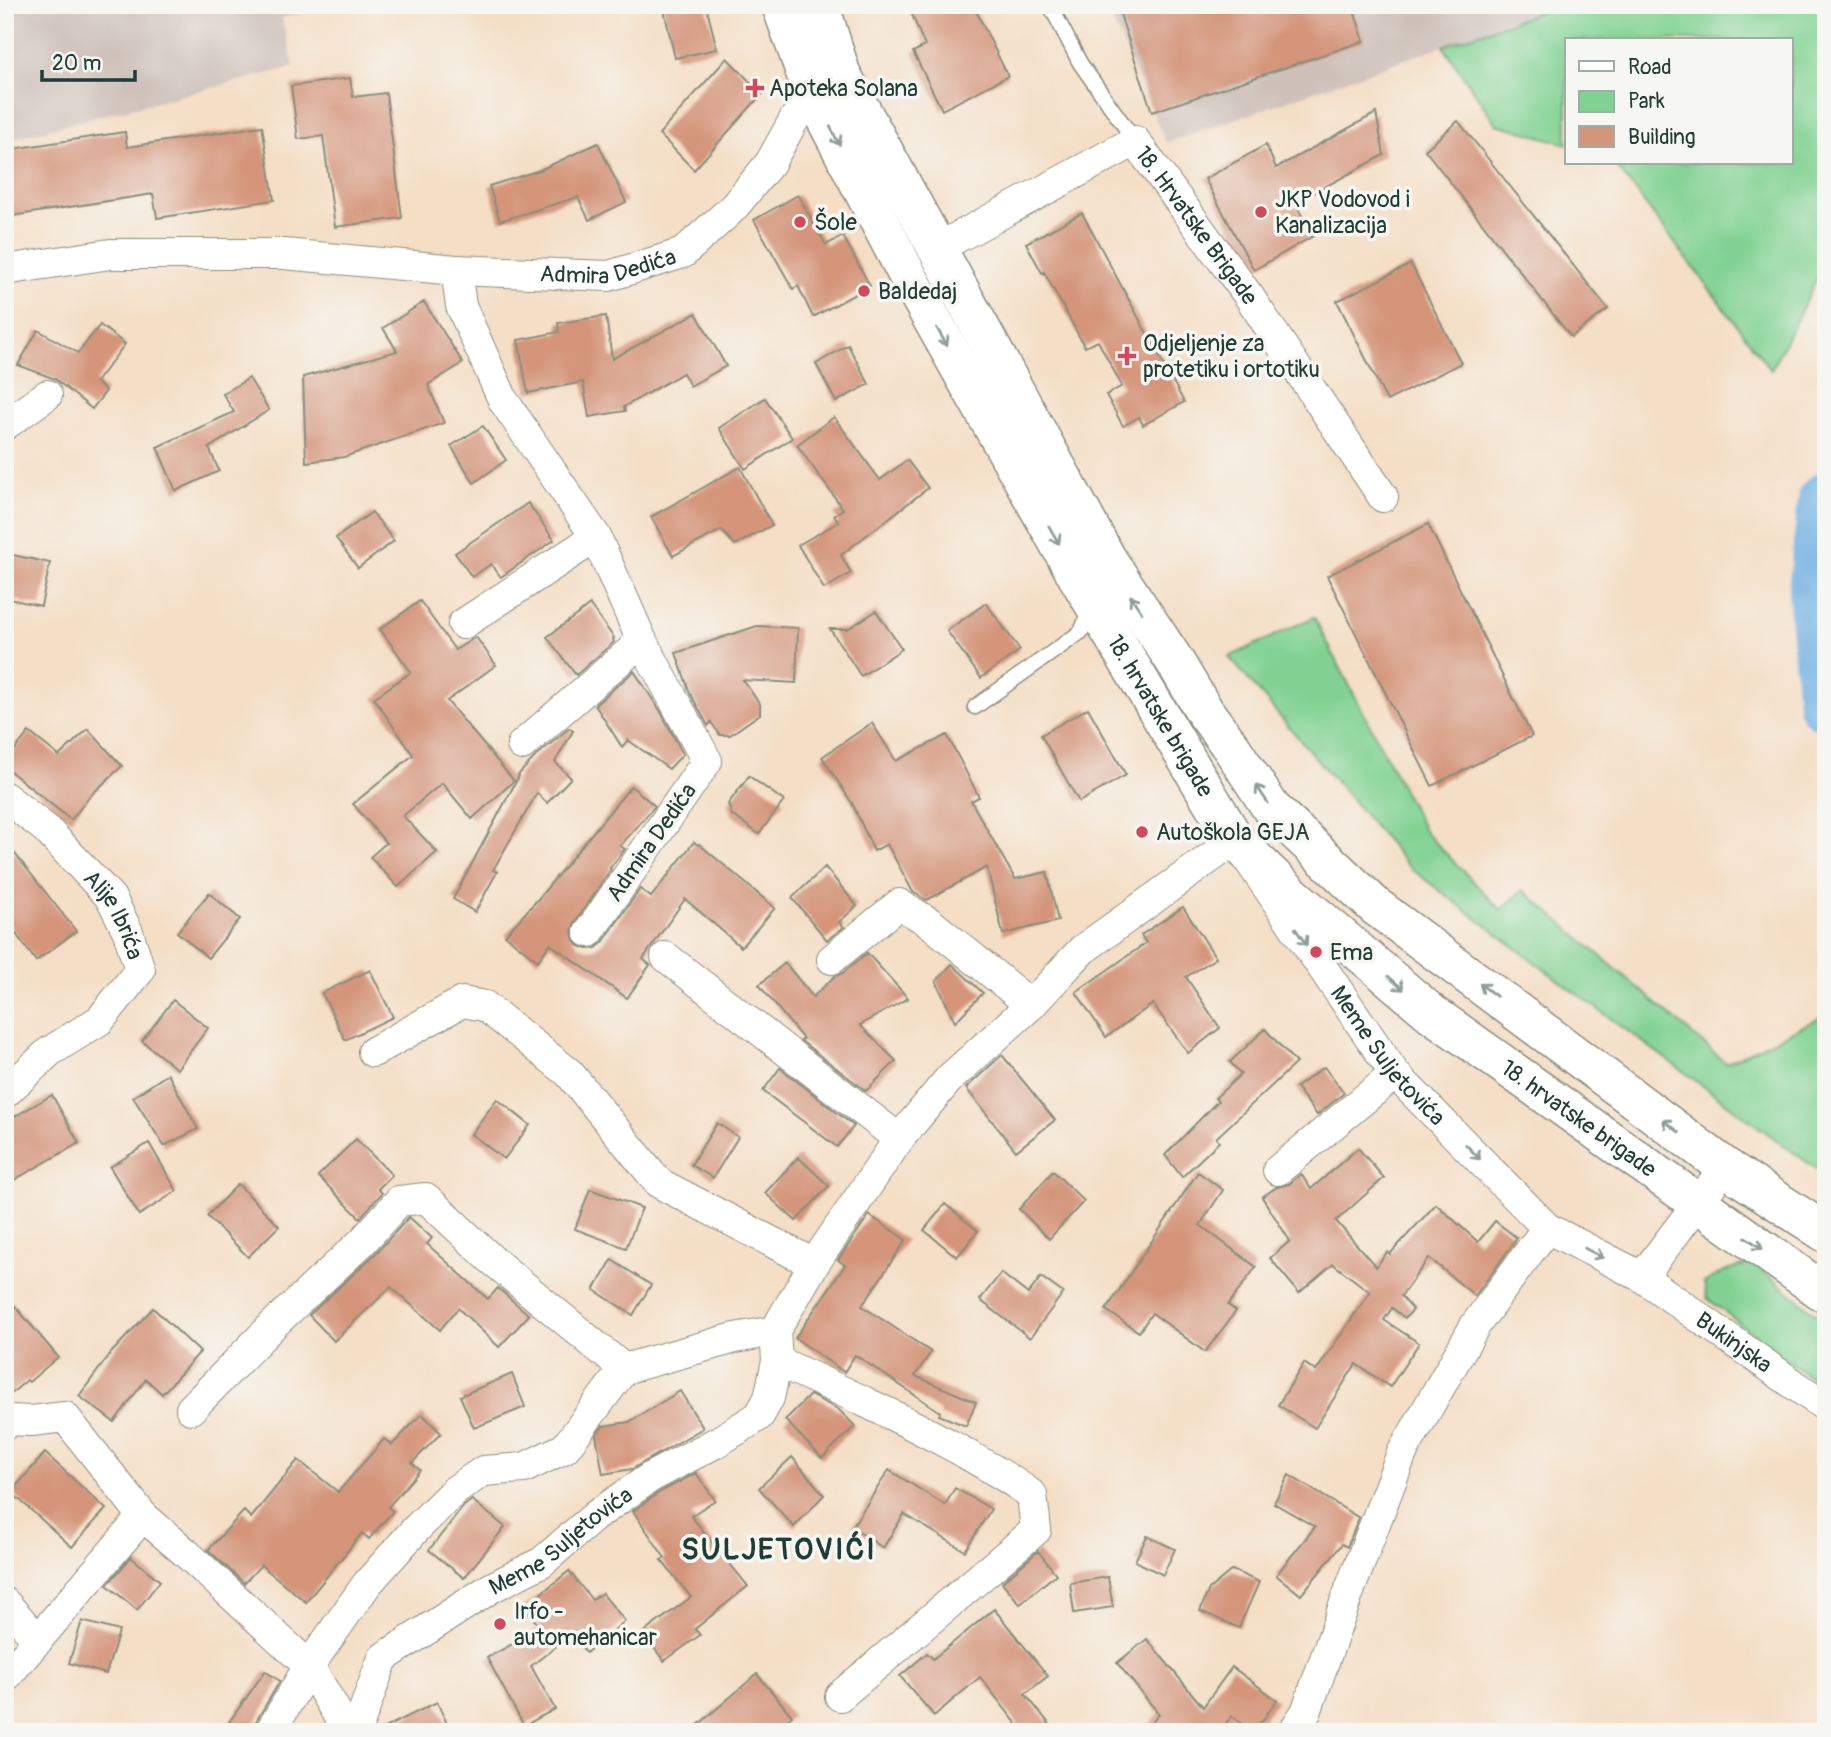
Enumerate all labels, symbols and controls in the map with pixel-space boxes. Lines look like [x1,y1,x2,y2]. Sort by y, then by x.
scale bar [42,38,135,82]
legend [1565,38,1792,164]
text: 20 m [52,50,101,77]
text: Road [1628,54,1672,81]
place label: Apoteka Solana [769,74,918,103]
marker: Apoteka Solana [747,80,763,96]
text: Park [1628,88,1665,115]
text: Building [1628,124,1695,151]
one-way arrow [828,125,842,146]
street label: 18. Hrvatske Brigade [1129,141,1265,311]
place label: JKP Vodovod i Kanalizacija [1275,185,1410,240]
marker: JKP Vodovod i Kanalizacija [1253,204,1269,220]
place label: Šole [814,207,857,237]
marker: Šole [792,214,808,230]
street label: Admira Dedića [539,242,679,291]
place label: Baldedaj [878,277,957,306]
marker: Baldedaj [856,283,872,299]
one-way arrow [936,326,949,347]
place label: Odjeljenje za protetiku i ortotiku [1143,329,1320,384]
marker: Odjeljenje za protetiku i ortotiku [1117,346,1137,366]
one-way arrow [1047,524,1061,544]
one-way arrow [1129,595,1144,614]
street label: 18. hrvatske brigade [1100,629,1220,803]
street label: Admira Dedića [600,777,703,907]
one-way arrow [1254,784,1268,804]
place label: Autoškola GEJA [1156,818,1310,847]
marker: Autoškola GEJA [1134,824,1150,840]
street label: Alije Ibrića [77,864,150,963]
one-way arrow [1295,926,1309,946]
place label: Ema [1330,938,1373,967]
marker: Ema [1308,944,1324,960]
one-way arrow [1387,975,1405,991]
street label: Meme Suljetovića [1324,980,1451,1132]
one-way arrow [1479,983,1498,997]
street label: 18. hrvatske brigade [1495,1053,1663,1184]
one-way arrow [1661,1119,1680,1134]
one-way arrow [1464,1144,1481,1161]
one-way arrow [1744,1236,1763,1251]
one-way arrow [1583,1246,1604,1260]
street label: Bukinjska [1690,1306,1778,1379]
street label: Meme Suljetovića [484,1480,638,1602]
district label: SULJETOVIĆI [681,1530,877,1568]
place label: Irfo - automehanicar [514,1597,657,1652]
marker: Irfo - automehanicar [492,1616,508,1632]

